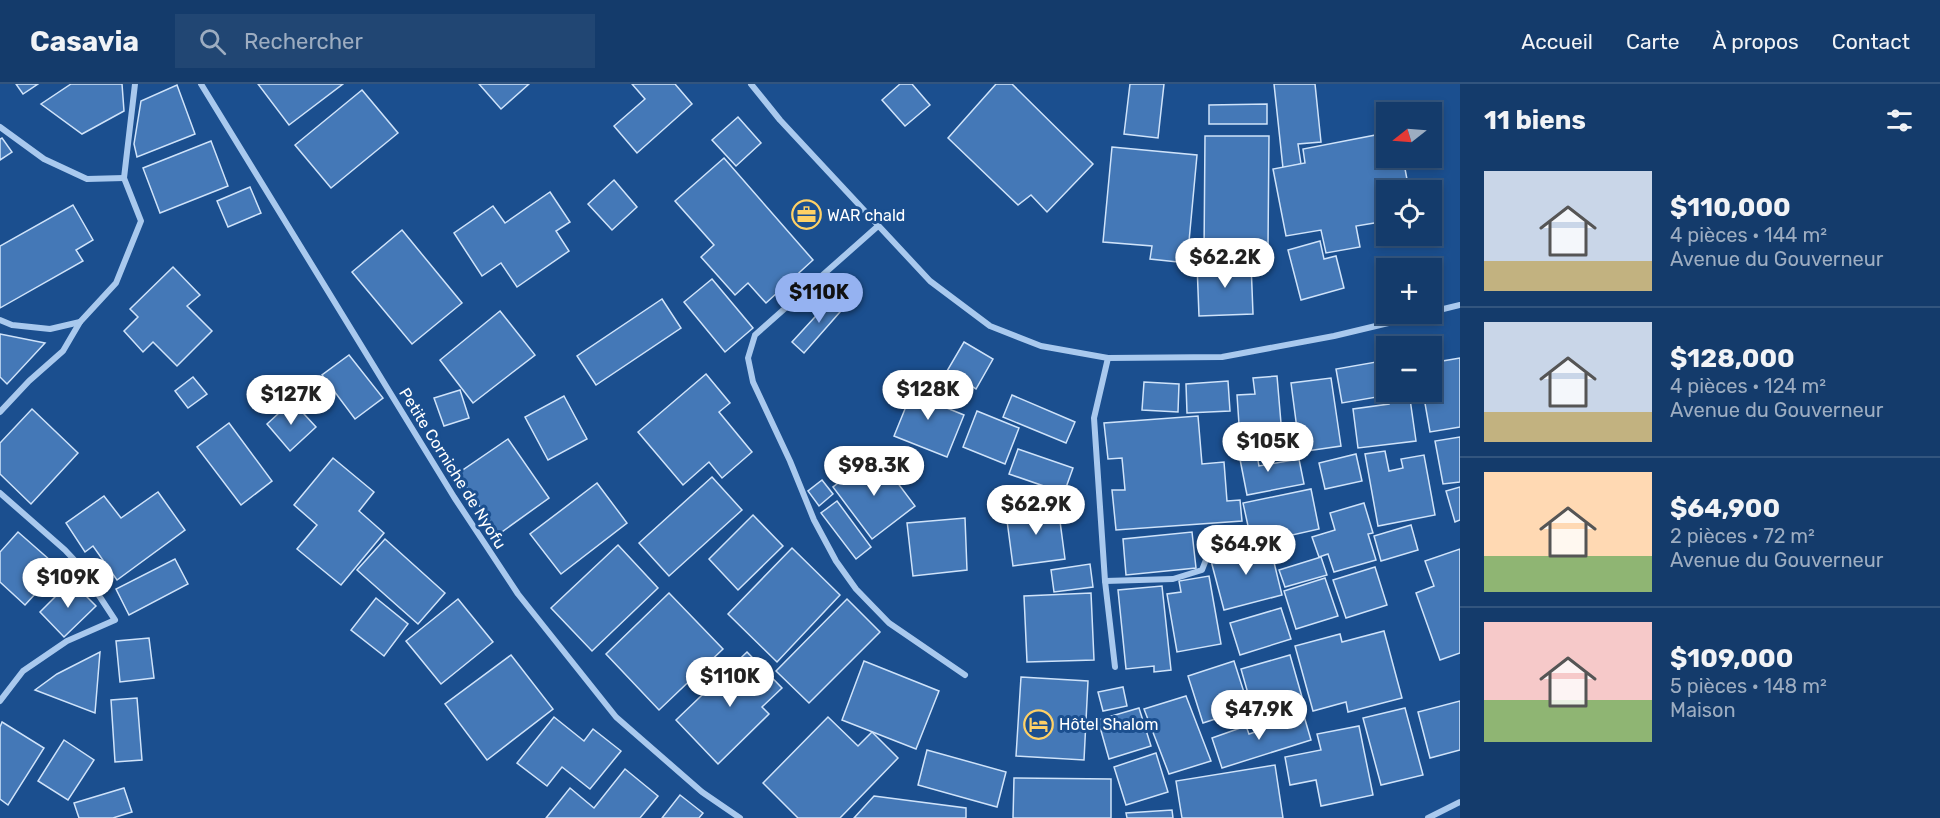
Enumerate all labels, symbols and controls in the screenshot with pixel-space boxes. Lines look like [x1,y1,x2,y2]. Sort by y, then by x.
search box [175,14,595,68]
text: Casavia [30,25,139,58]
icon: search [196,25,229,58]
text: Rechercher [244,28,363,55]
text: Accueil [1521,29,1593,54]
text: Carte [1626,29,1679,54]
text: À propos [1712,29,1799,54]
text: Contact [1832,29,1910,54]
north arrow [1376,102,1442,168]
map controls [1376,102,1442,402]
icon: filters [1883,104,1916,137]
text: 11 biens [1484,105,1586,136]
button: locate [1376,180,1442,246]
text: $110,000 [1670,192,1791,223]
icon: home [1532,195,1604,267]
office icon: WAR chald [790,199,822,231]
place label: WAR chald [827,206,905,225]
text: 4 pièces · 144 m² [1670,223,1827,247]
pin: $62.2K [1176,238,1274,289]
text: $62.2K [1189,245,1261,269]
text: Avenue du Gouverneur [1670,247,1883,271]
button: + [1376,258,1442,324]
pin: $110K [777,273,861,324]
text: $110K [789,280,849,304]
button: − [1376,336,1442,402]
text: $128,000 [1670,343,1795,374]
icon: home [1532,346,1604,418]
pin: $128K [886,370,970,421]
text: 4 pièces · 124 m² [1670,374,1826,398]
pin: $127K [249,375,333,426]
text: $128K [896,377,960,401]
text: $127K [260,382,322,406]
street label: Petite Corniche de Nyofu [395,384,510,552]
text: Avenue du Gouverneur [1670,398,1883,422]
pin: $105K [1226,422,1310,473]
text: $105K [1236,429,1300,453]
pin: $98.3K [825,446,923,497]
text: $98.3K [838,453,910,477]
pin: $62.9K [987,485,1085,536]
text: $62.9K [1001,492,1071,516]
text: $64,900 [1670,493,1780,524]
icon: home [1532,496,1604,568]
text: 2 pièces · 72 m² [1670,524,1815,548]
pin: $64.9K [1197,525,1295,576]
text: $64.9K [1211,532,1281,556]
text: Avenue du Gouverneur [1670,548,1883,572]
pin: $109K [26,558,110,609]
text: $109K [37,565,99,589]
text: $109,000 [1670,643,1793,674]
icon: home [1532,646,1604,718]
pin: $110K [688,657,772,708]
text: $110K [700,664,760,688]
text: 5 pièces · 148 m² [1670,674,1827,698]
pin: $47.9K [1210,690,1308,741]
text: $47.9K [1225,697,1293,721]
text: Maison [1670,698,1736,722]
hotel icon: Hôtel Shalom [1022,708,1054,740]
place label: Hôtel Shalom [1059,715,1158,734]

